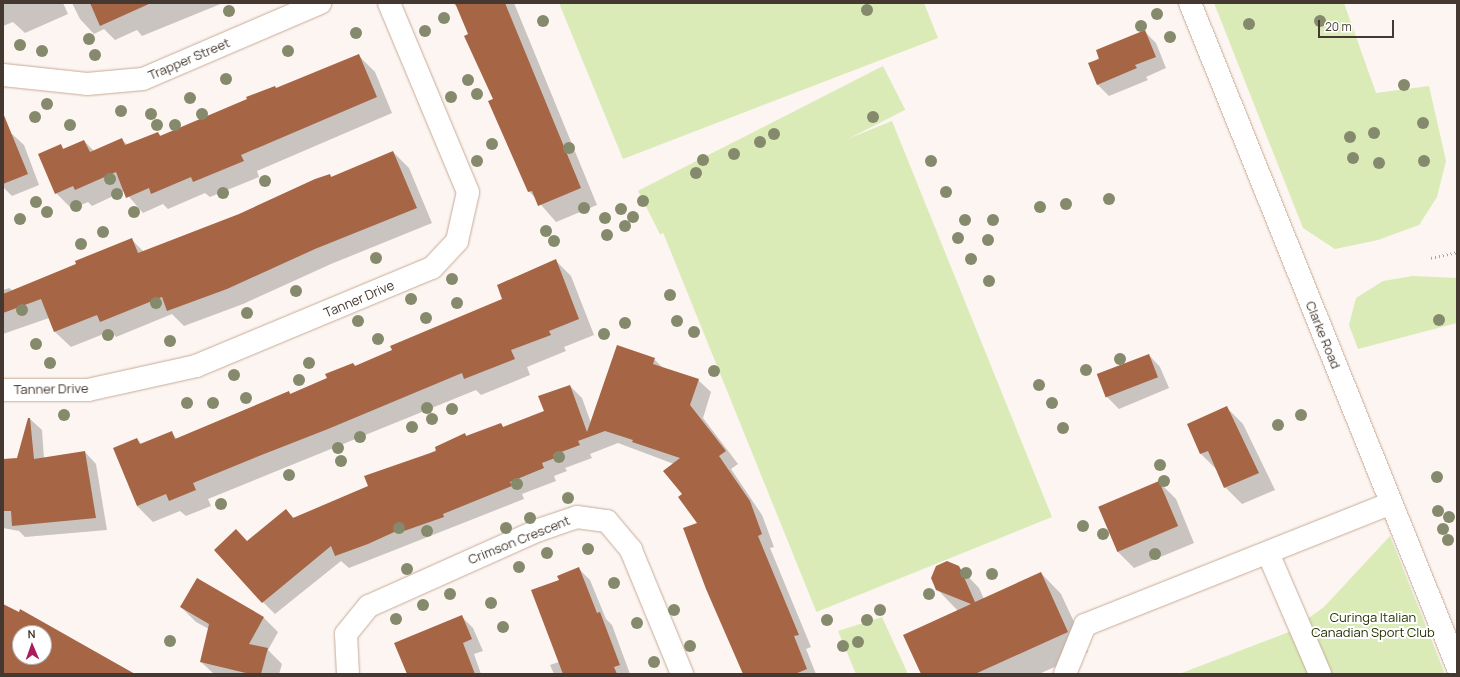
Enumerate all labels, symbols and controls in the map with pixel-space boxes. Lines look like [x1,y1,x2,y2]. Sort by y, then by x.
scale bar [1320,12,1396,38]
text: 20 m [1325,18,1352,35]
street label: Trapper Street [146,35,232,83]
street label: Tanner Drive [322,277,396,321]
street label: Clarke Road [1302,299,1344,371]
street label: Tanner Drive [13,381,89,397]
street label: Crimson Crescent [466,512,572,568]
park label: Curinga Italian Canadian Sport Club [1311,610,1435,641]
north arrow [12,625,52,665]
text: N [27,626,36,641]

